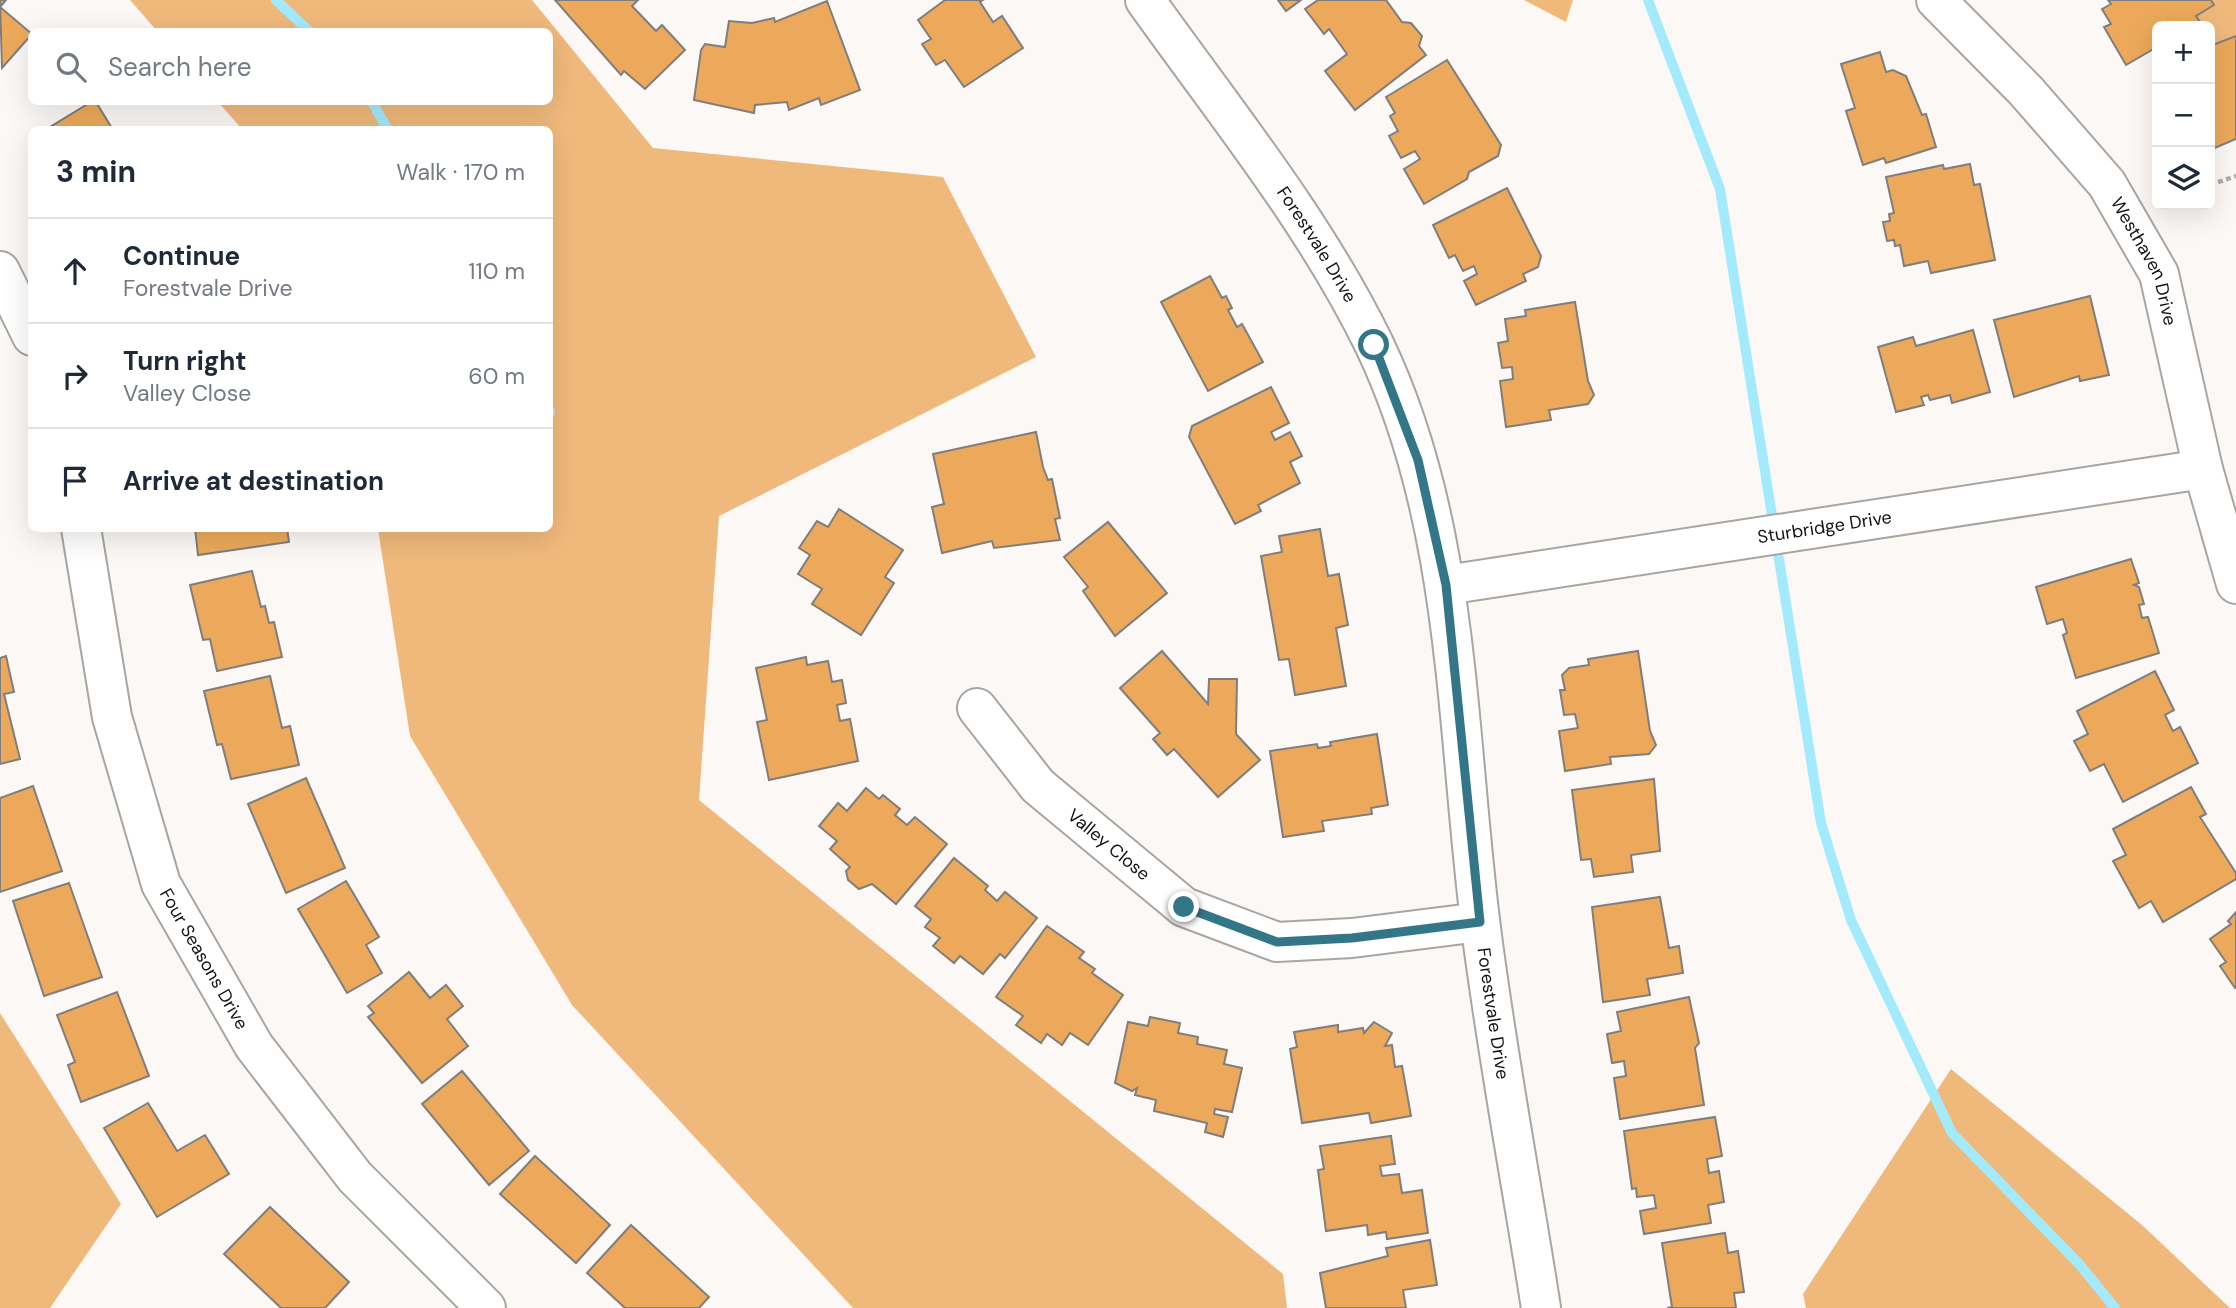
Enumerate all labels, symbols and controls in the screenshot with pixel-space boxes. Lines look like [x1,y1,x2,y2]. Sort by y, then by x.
map controls [2152,21,2215,210]
button: + [2152,21,2215,84]
search box [28,28,553,105]
icon: search [52,48,90,86]
text: Search here [108,50,251,84]
button: − [2152,84,2215,147]
button: layers [2152,147,2215,210]
text: 3 min [56,152,136,191]
text: Walk · 170 m [396,157,525,187]
street label: Forestvale Drive [1271,182,1362,307]
street label: Westhaven Drive [2105,193,2182,328]
text: Continue [123,239,240,273]
icon: ahead [56,252,94,290]
text: 110 m [468,256,525,286]
text: Forestvale Drive [123,273,293,303]
route start [1358,329,1389,360]
text: Turn right [123,344,247,378]
icon: right [56,357,94,395]
text: 60 m [468,361,525,391]
text: Valley Close [123,378,251,408]
icon: arrive [56,462,94,500]
text: Arrive at destination [123,464,384,498]
street label: Sturbridge Drive [1756,505,1893,549]
street label: Valley Close [1062,803,1155,886]
street label: Four Seasons Drive [154,884,254,1034]
route end [1168,891,1199,922]
street label: Forestvale Drive [1472,946,1515,1081]

